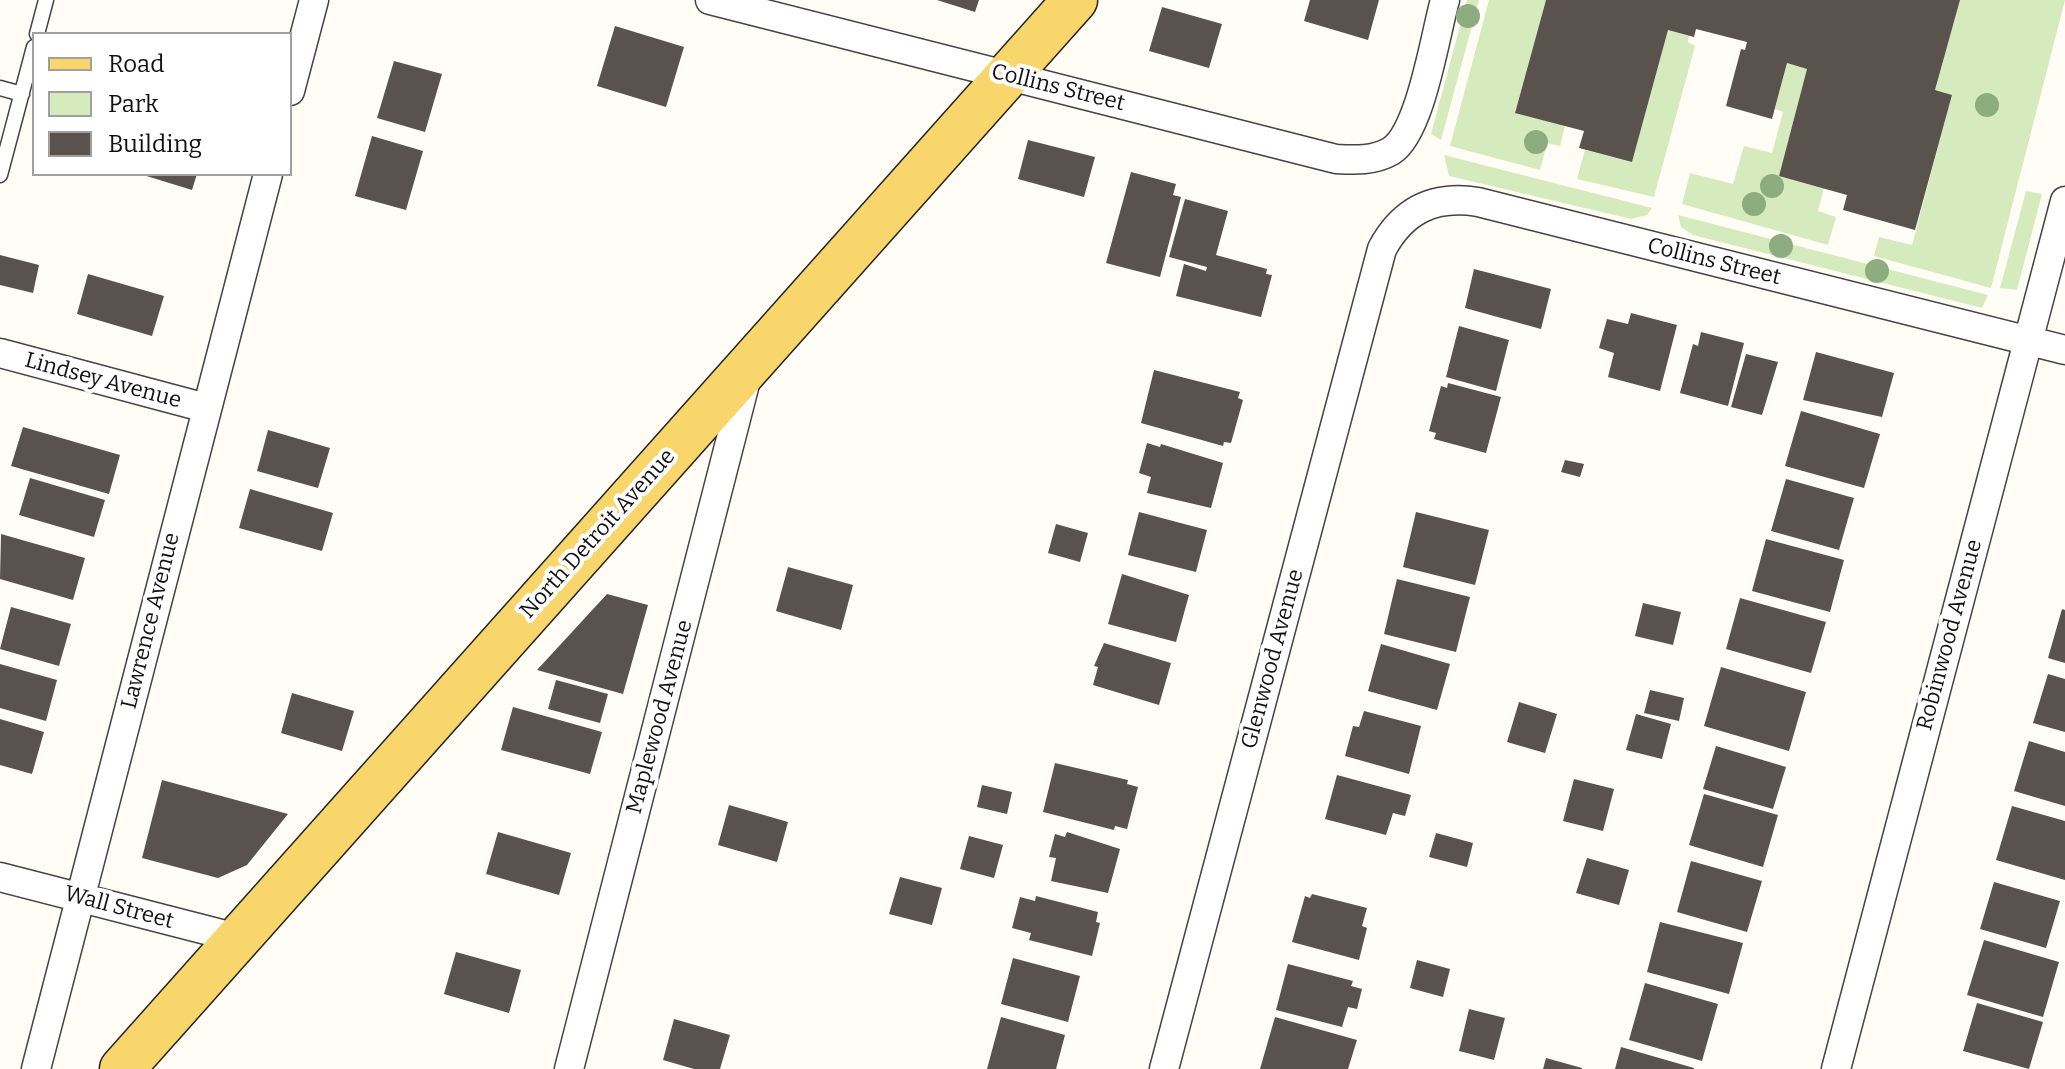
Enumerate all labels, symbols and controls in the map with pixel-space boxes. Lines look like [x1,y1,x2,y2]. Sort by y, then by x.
legend [32,32,292,176]
text: Road [108,50,164,78]
street label: Collins Street [989,59,1127,117]
text: Park [108,90,159,118]
text: Building [108,130,202,158]
street label: Collins Street [1645,233,1783,291]
street label: Lindsey Avenue [22,347,184,415]
street label: North Detroit Avenue [515,444,681,624]
street label: Lawrence Avenue [116,530,186,712]
street label: Robinwood Avenue [1912,537,1988,733]
street label: Glenwood Avenue [1236,566,1310,752]
street label: Maplewood Avenue [621,617,699,817]
street label: Wall Street [62,881,176,935]

